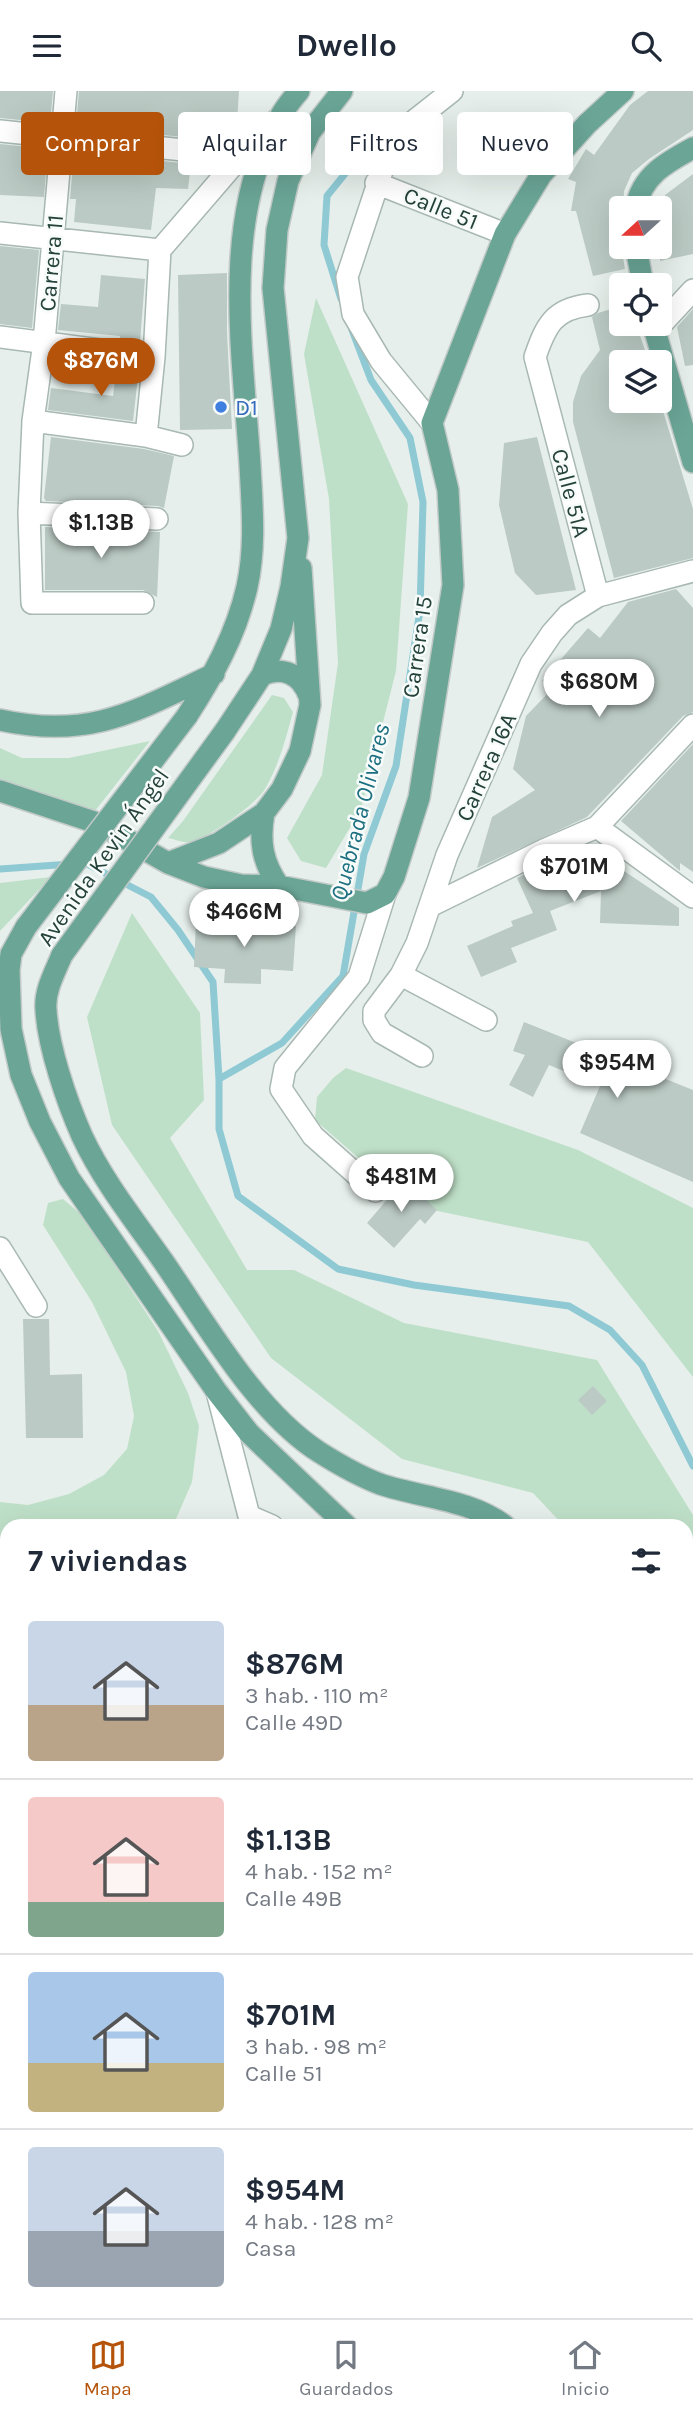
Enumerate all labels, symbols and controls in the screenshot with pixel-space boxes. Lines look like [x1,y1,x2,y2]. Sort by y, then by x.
icon: menu [28,27,66,65]
text: Dwello [296,27,397,64]
icon: search [627,27,665,65]
chip: Comprar [21,112,164,175]
chip: Alquilar [178,112,311,175]
chip: Filtros [325,112,443,175]
chip: Nuevo [457,112,573,175]
street label: Calle 51 [400,181,482,235]
north arrow [609,196,672,259]
map controls [609,196,672,413]
street label: Carrera 11 [34,214,69,312]
button: locate [609,273,672,336]
pin: $876M [52,338,150,398]
text: $876M [63,347,139,374]
button: layers [609,350,672,413]
place label: D1 [235,394,258,421]
marker: D1 [213,399,229,415]
street label: Calle 51A [546,446,595,540]
pin: $1.13B [44,501,158,560]
text: $1.13B [68,509,134,536]
street label: Carrera 15 [397,595,438,700]
pin: $680M [550,659,648,719]
text: $680M [559,668,639,695]
street label: Carrera 16A [451,709,522,826]
water label: Quebrada Olivares [324,721,396,903]
street label: Avenida Kevin Ángel [32,763,175,951]
pin: $701M [525,845,623,904]
text: $701M [539,853,609,880]
pin: $466M [195,889,293,949]
text: $466M [205,898,283,925]
pin: $954M [568,1041,666,1100]
text: $954M [578,1049,656,1076]
pin: $481M [352,1155,450,1214]
text: $481M [365,1163,437,1190]
icon: filters [627,1542,665,1580]
text: 7 viviendas [28,1543,188,1579]
text: $876M [245,1646,344,1682]
icon: home [84,1649,168,1733]
text: 3 hab. · 110 m² [245,1682,388,1709]
text: Calle 49D [245,1709,343,1736]
text: $1.13B [245,1822,332,1858]
icon: home [84,1825,168,1909]
text: 4 hab. · 152 m² [245,1858,393,1885]
text: Calle 49B [245,1885,342,1912]
text: $701M [245,1997,337,2033]
icon: home [84,2000,168,2084]
text: 3 hab. · 98 m² [245,2033,387,2060]
text: Calle 51 [245,2060,323,2087]
text: $954M [245,2172,346,2208]
icon: home [84,2175,168,2259]
text: 4 hab. · 128 m² [245,2208,394,2235]
text: Casa [245,2235,297,2262]
tab: Mapa [84,2336,132,2400]
tab: Guardados [299,2336,394,2400]
tab: Inicio [561,2336,609,2400]

